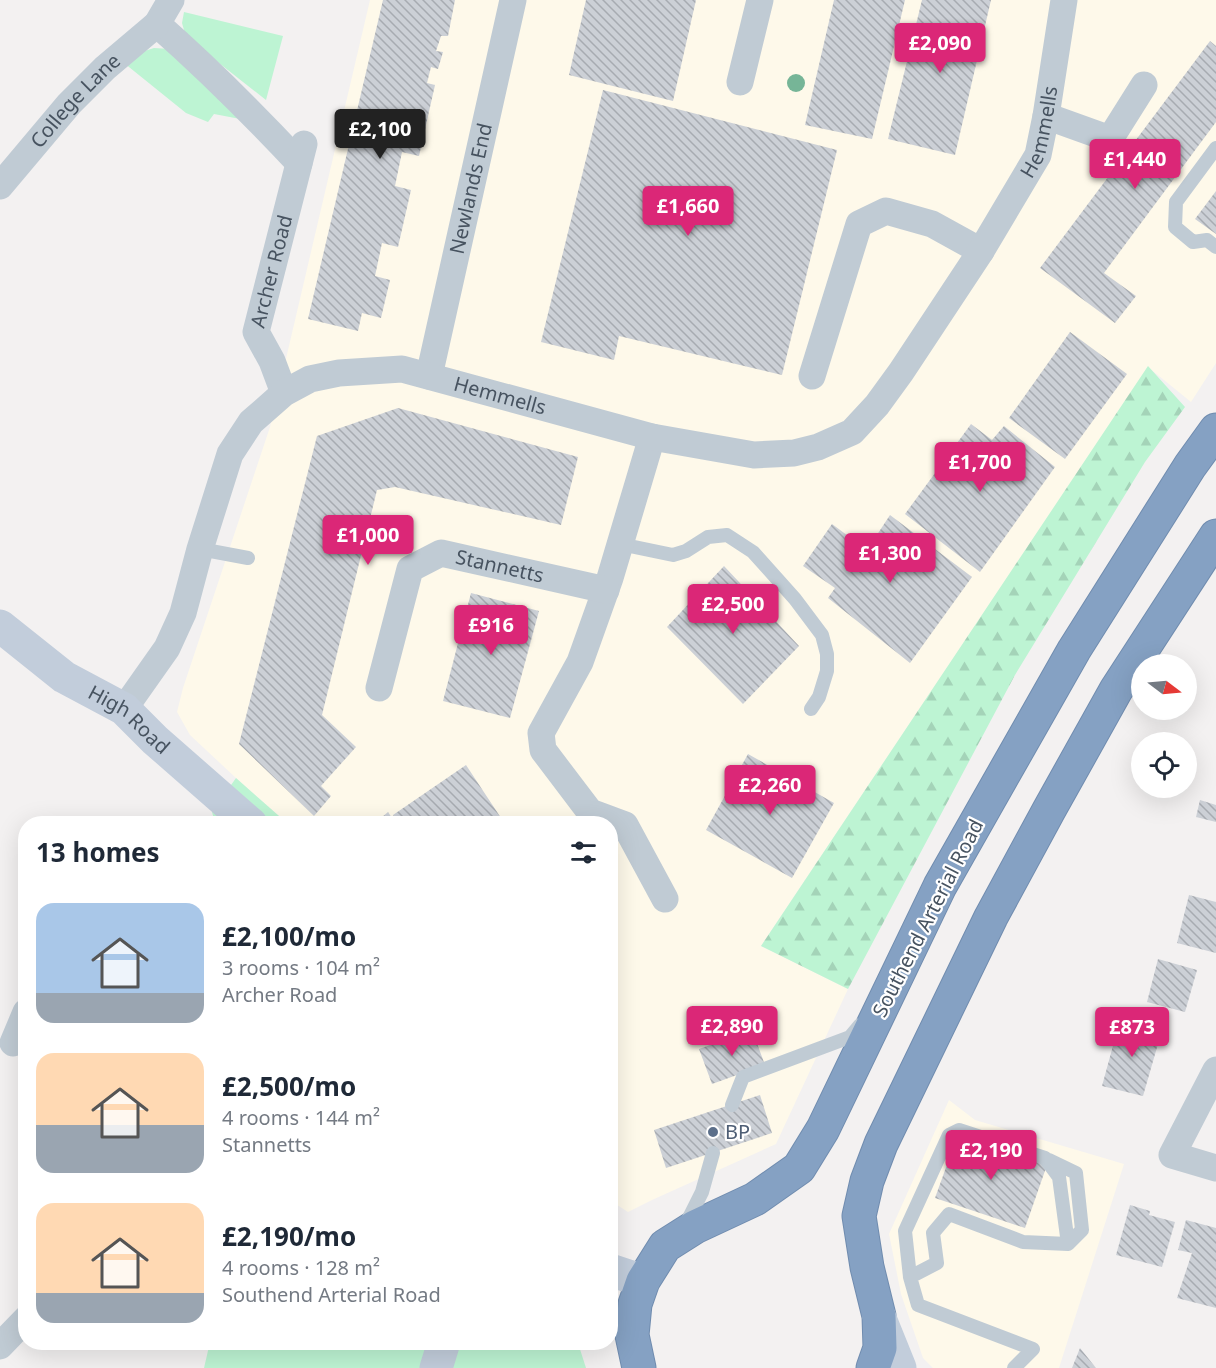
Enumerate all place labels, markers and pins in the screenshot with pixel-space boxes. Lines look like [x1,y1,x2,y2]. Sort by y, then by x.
pin: £2,090 [891,23,989,74]
pin: £2,100 [331,109,429,160]
pin: £1,440 [1086,139,1184,190]
pin: £1,660 [639,186,737,237]
pin: £1,700 [931,442,1029,493]
pin: £1,000 [319,515,417,566]
pin: £1,300 [841,533,939,584]
pin: £2,500 [684,584,782,635]
pin: £916 [455,605,527,656]
pin: £2,260 [721,765,819,816]
pin: £2,890 [683,1006,781,1057]
pin: £873 [1096,1007,1168,1058]
place label: BP [725,1118,750,1145]
marker: BP [706,1125,720,1139]
pin: £2,190 [942,1130,1040,1181]

